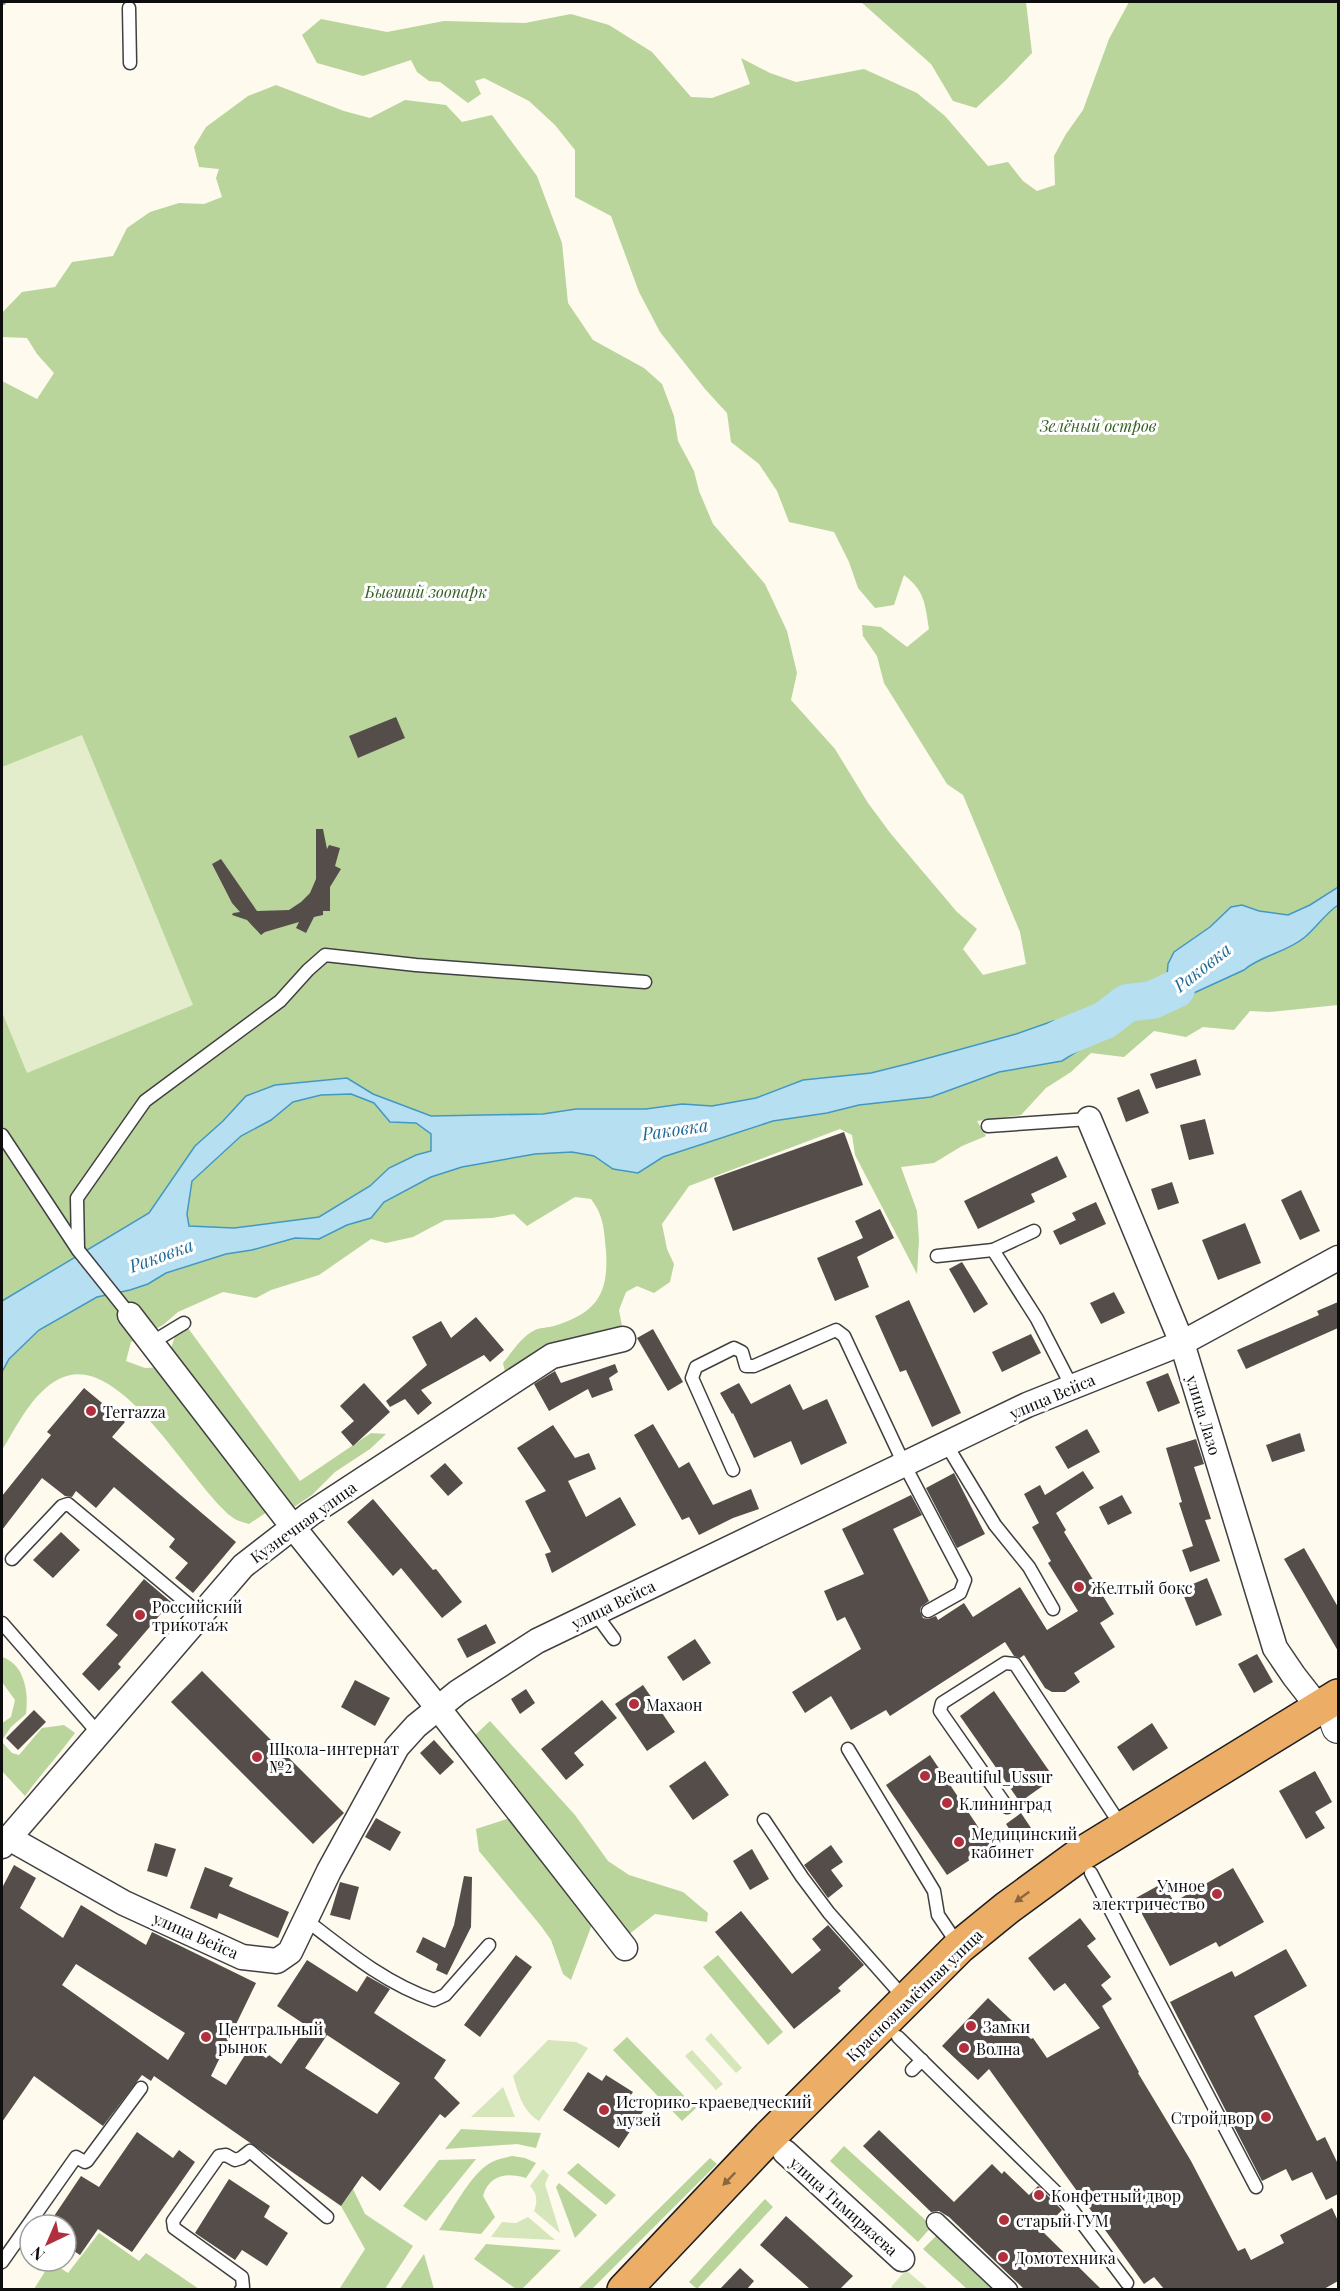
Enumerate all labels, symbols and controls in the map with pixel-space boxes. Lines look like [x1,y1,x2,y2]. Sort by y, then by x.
park label: Зелёный остров [1039,415,1157,436]
park label: Бывший зоопарк [364,581,487,602]
water label: Раковка [1167,937,1236,998]
water label: Раковка [639,1112,710,1146]
water label: Раковка [125,1232,196,1278]
street label: улица Вейса [1005,1369,1098,1424]
street label: улица Лазо [1182,1372,1226,1458]
place label: Terrazza [103,1401,166,1422]
marker: Terrazza [84,1404,98,1418]
street label: Кузнечная улица [246,1476,360,1568]
street label: улица Вейса [567,1575,659,1634]
place label: Желтый бокс [1091,1577,1193,1598]
marker: Желтый бокс [1072,1580,1086,1594]
place label: Российский трикотаж [152,1596,243,1635]
marker: Российский трикотаж [133,1608,147,1622]
place label: Махаон [646,1694,703,1715]
marker: Махаон [627,1697,641,1711]
place label: Школа-интернат №2 [269,1738,399,1777]
marker: Школа-интернат №2 [250,1750,264,1764]
place label: Beautiful_Ussur [937,1766,1053,1787]
marker: Beautiful_Ussur [918,1769,932,1783]
place label: Клининград [959,1793,1052,1814]
marker: Клининград [940,1796,954,1810]
place label: Медицинский кабинет [971,1823,1077,1862]
marker: Медицинский кабинет [952,1835,966,1849]
place label: Умное электричество [1092,1875,1205,1914]
marker: Умное электричество [1210,1887,1224,1901]
one-way arrow [1014,1891,1030,1903]
street label: улица Вейса [149,1906,242,1963]
street label: Краснознамённая улица [841,1924,987,2066]
place label: Замки [983,2016,1030,2037]
place label: Центральный рынок [218,2018,323,2057]
marker: Замки [964,2019,978,2033]
marker: Центральный рынок [199,2030,213,2044]
place label: Волна [976,2038,1020,2059]
marker: Волна [957,2041,971,2055]
place label: Историко-краеведческий музей [616,2091,812,2130]
marker: Историко-краеведческий музей [597,2103,611,2117]
place label: Стройдвор [1171,2107,1254,2128]
marker: Стройдвор [1259,2110,1273,2124]
street label: улица Тимирязева [785,2151,902,2260]
one-way arrow [722,2172,736,2187]
place label: Конфетный двор [1051,2185,1181,2206]
marker: Конфетный двор [1032,2188,1046,2202]
place label: старый ГУМ [1016,2210,1109,2231]
north arrow [18,2213,78,2273]
marker: старый ГУМ [997,2213,1011,2227]
text: N [25,2242,49,2266]
place label: Домотехника [1015,2247,1116,2268]
marker: Домотехника [996,2250,1010,2264]

